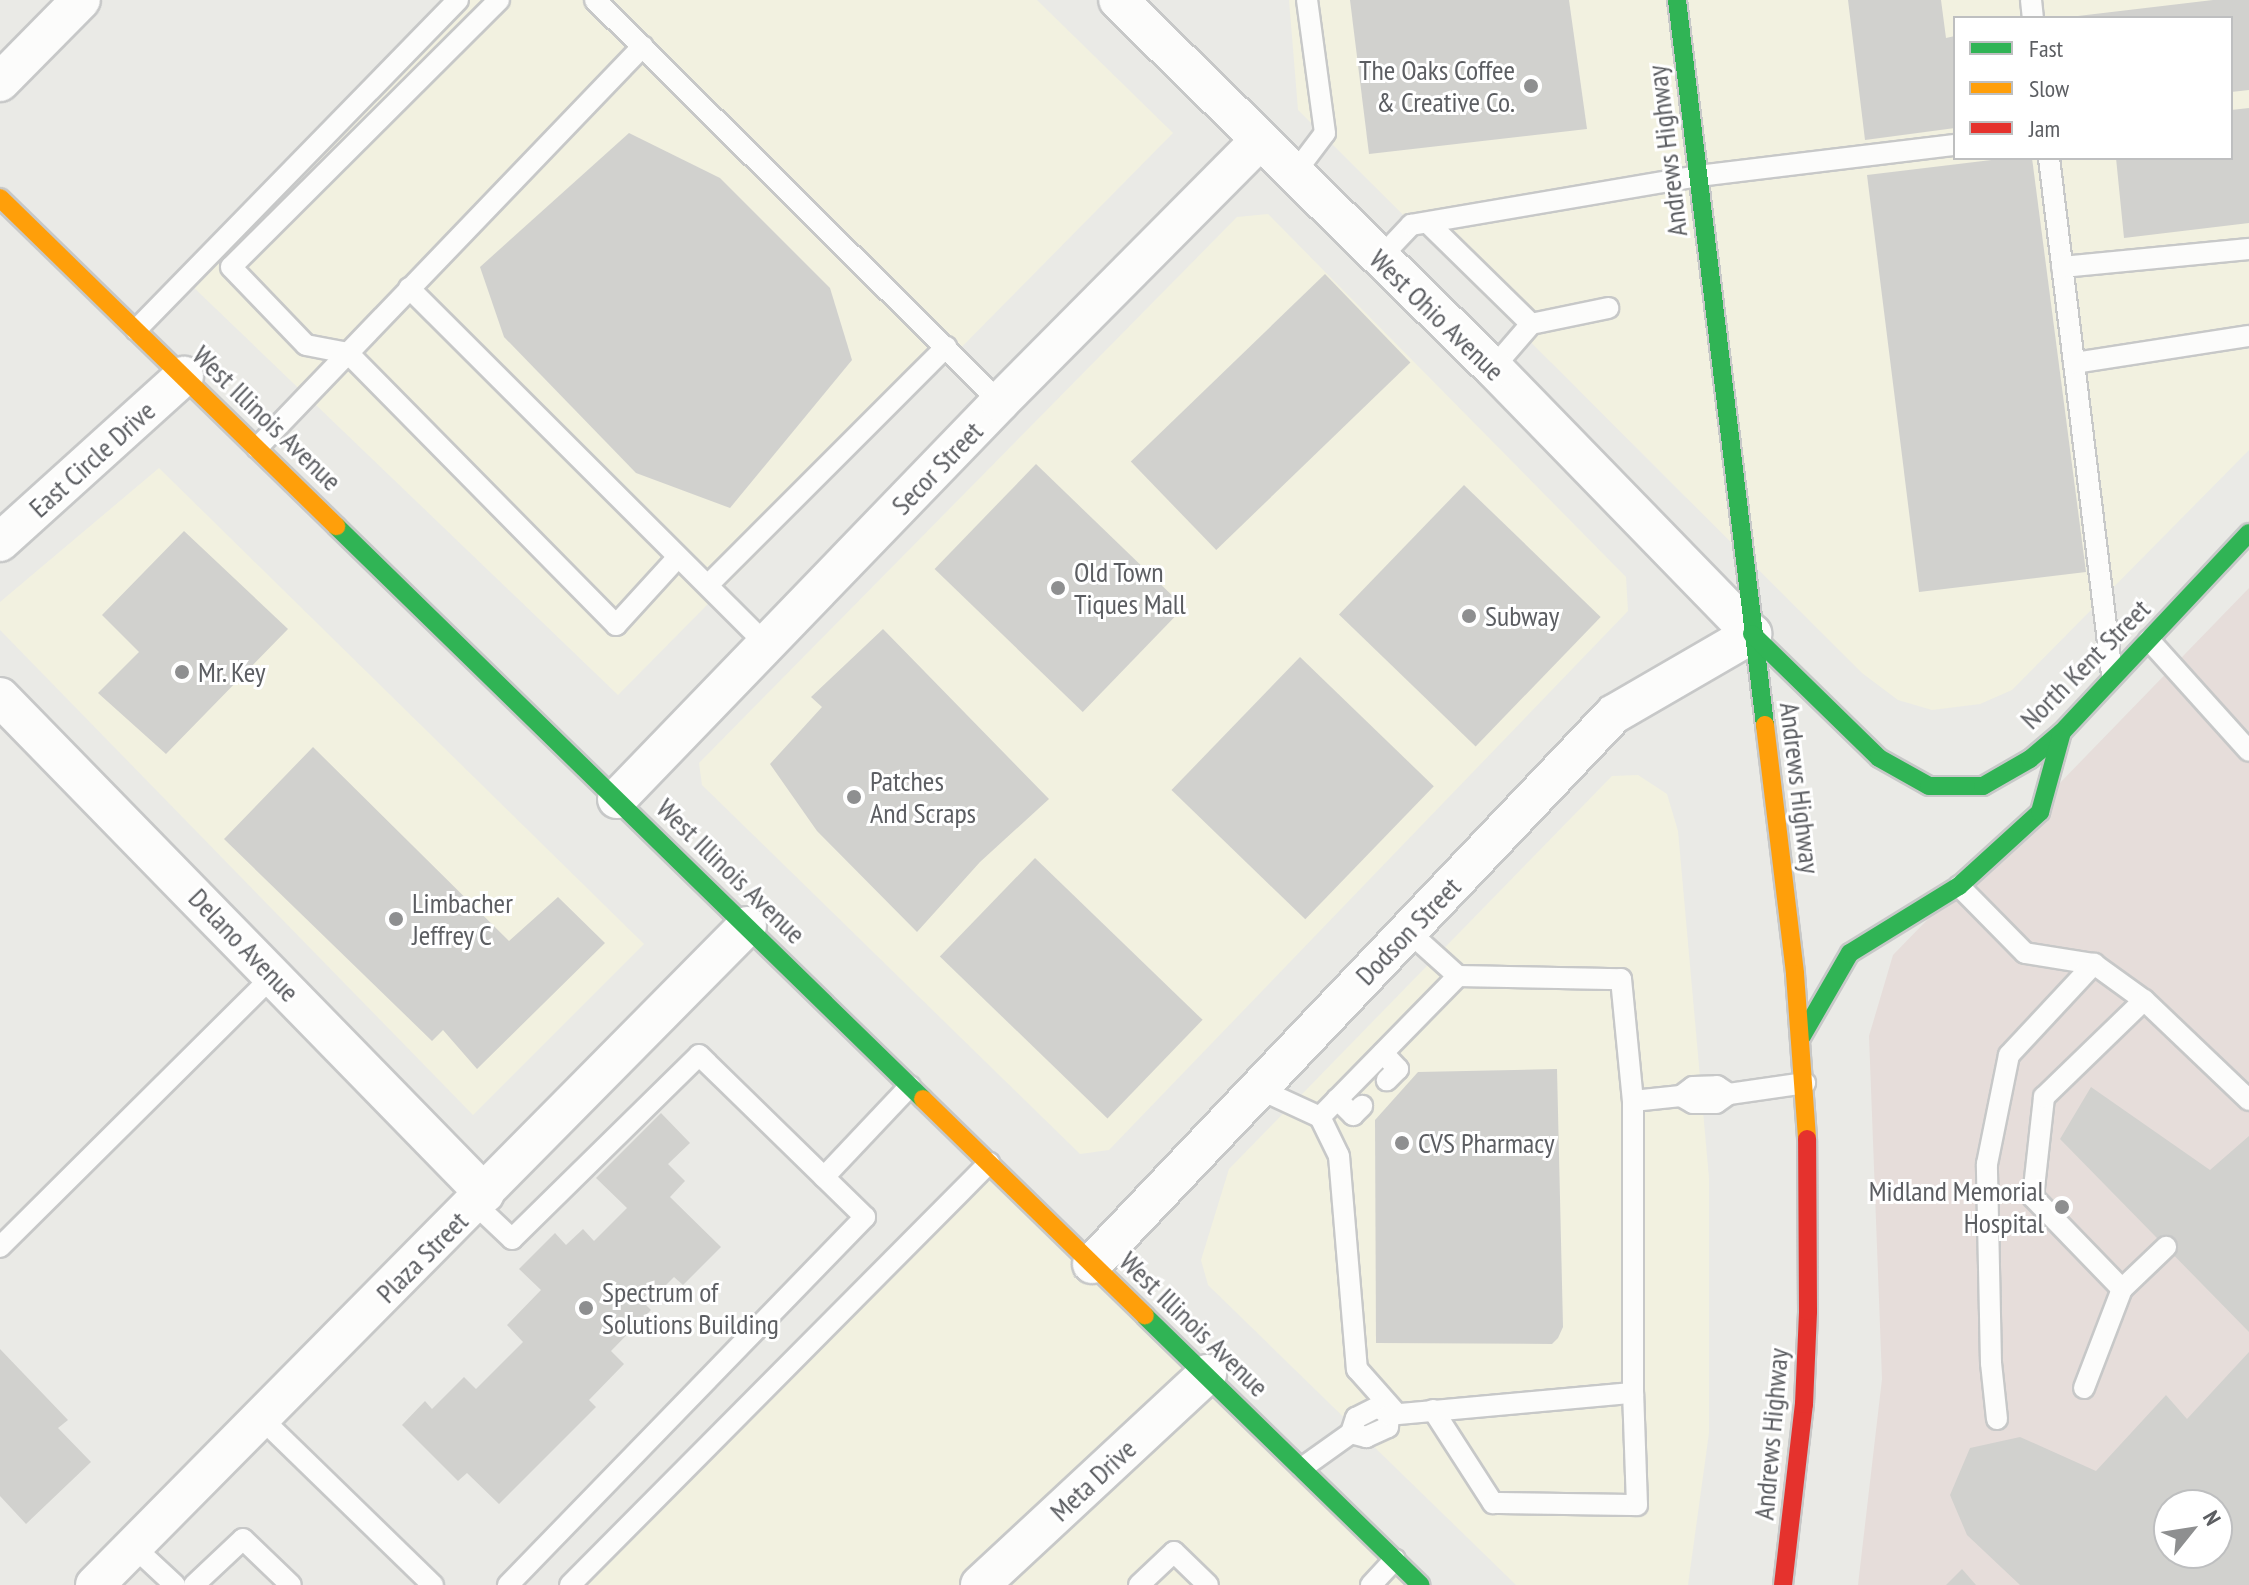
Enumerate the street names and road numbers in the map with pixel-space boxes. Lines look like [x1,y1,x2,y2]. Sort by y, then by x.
street label: Andrews Highway [1640,63,1694,239]
street label: West Ohio Avenue [1362,242,1512,388]
street label: West Illinois Avenue [185,338,349,498]
street label: East Circle Drive [22,394,162,524]
street label: Secor Street [884,414,990,522]
street label: North Kent Street [2013,592,2157,736]
street label: Andrews Highway [1773,700,1827,876]
street label: West Illinois Avenue [649,791,813,951]
street label: Dodson Street [1348,870,1468,992]
street label: Delano Avenue [182,881,306,1009]
street label: Plaza Street [369,1204,475,1310]
street label: West Illinois Avenue [1112,1244,1276,1404]
street label: Andrews Highway [1747,1347,1795,1521]
street label: Meta Drive [1043,1432,1143,1528]

